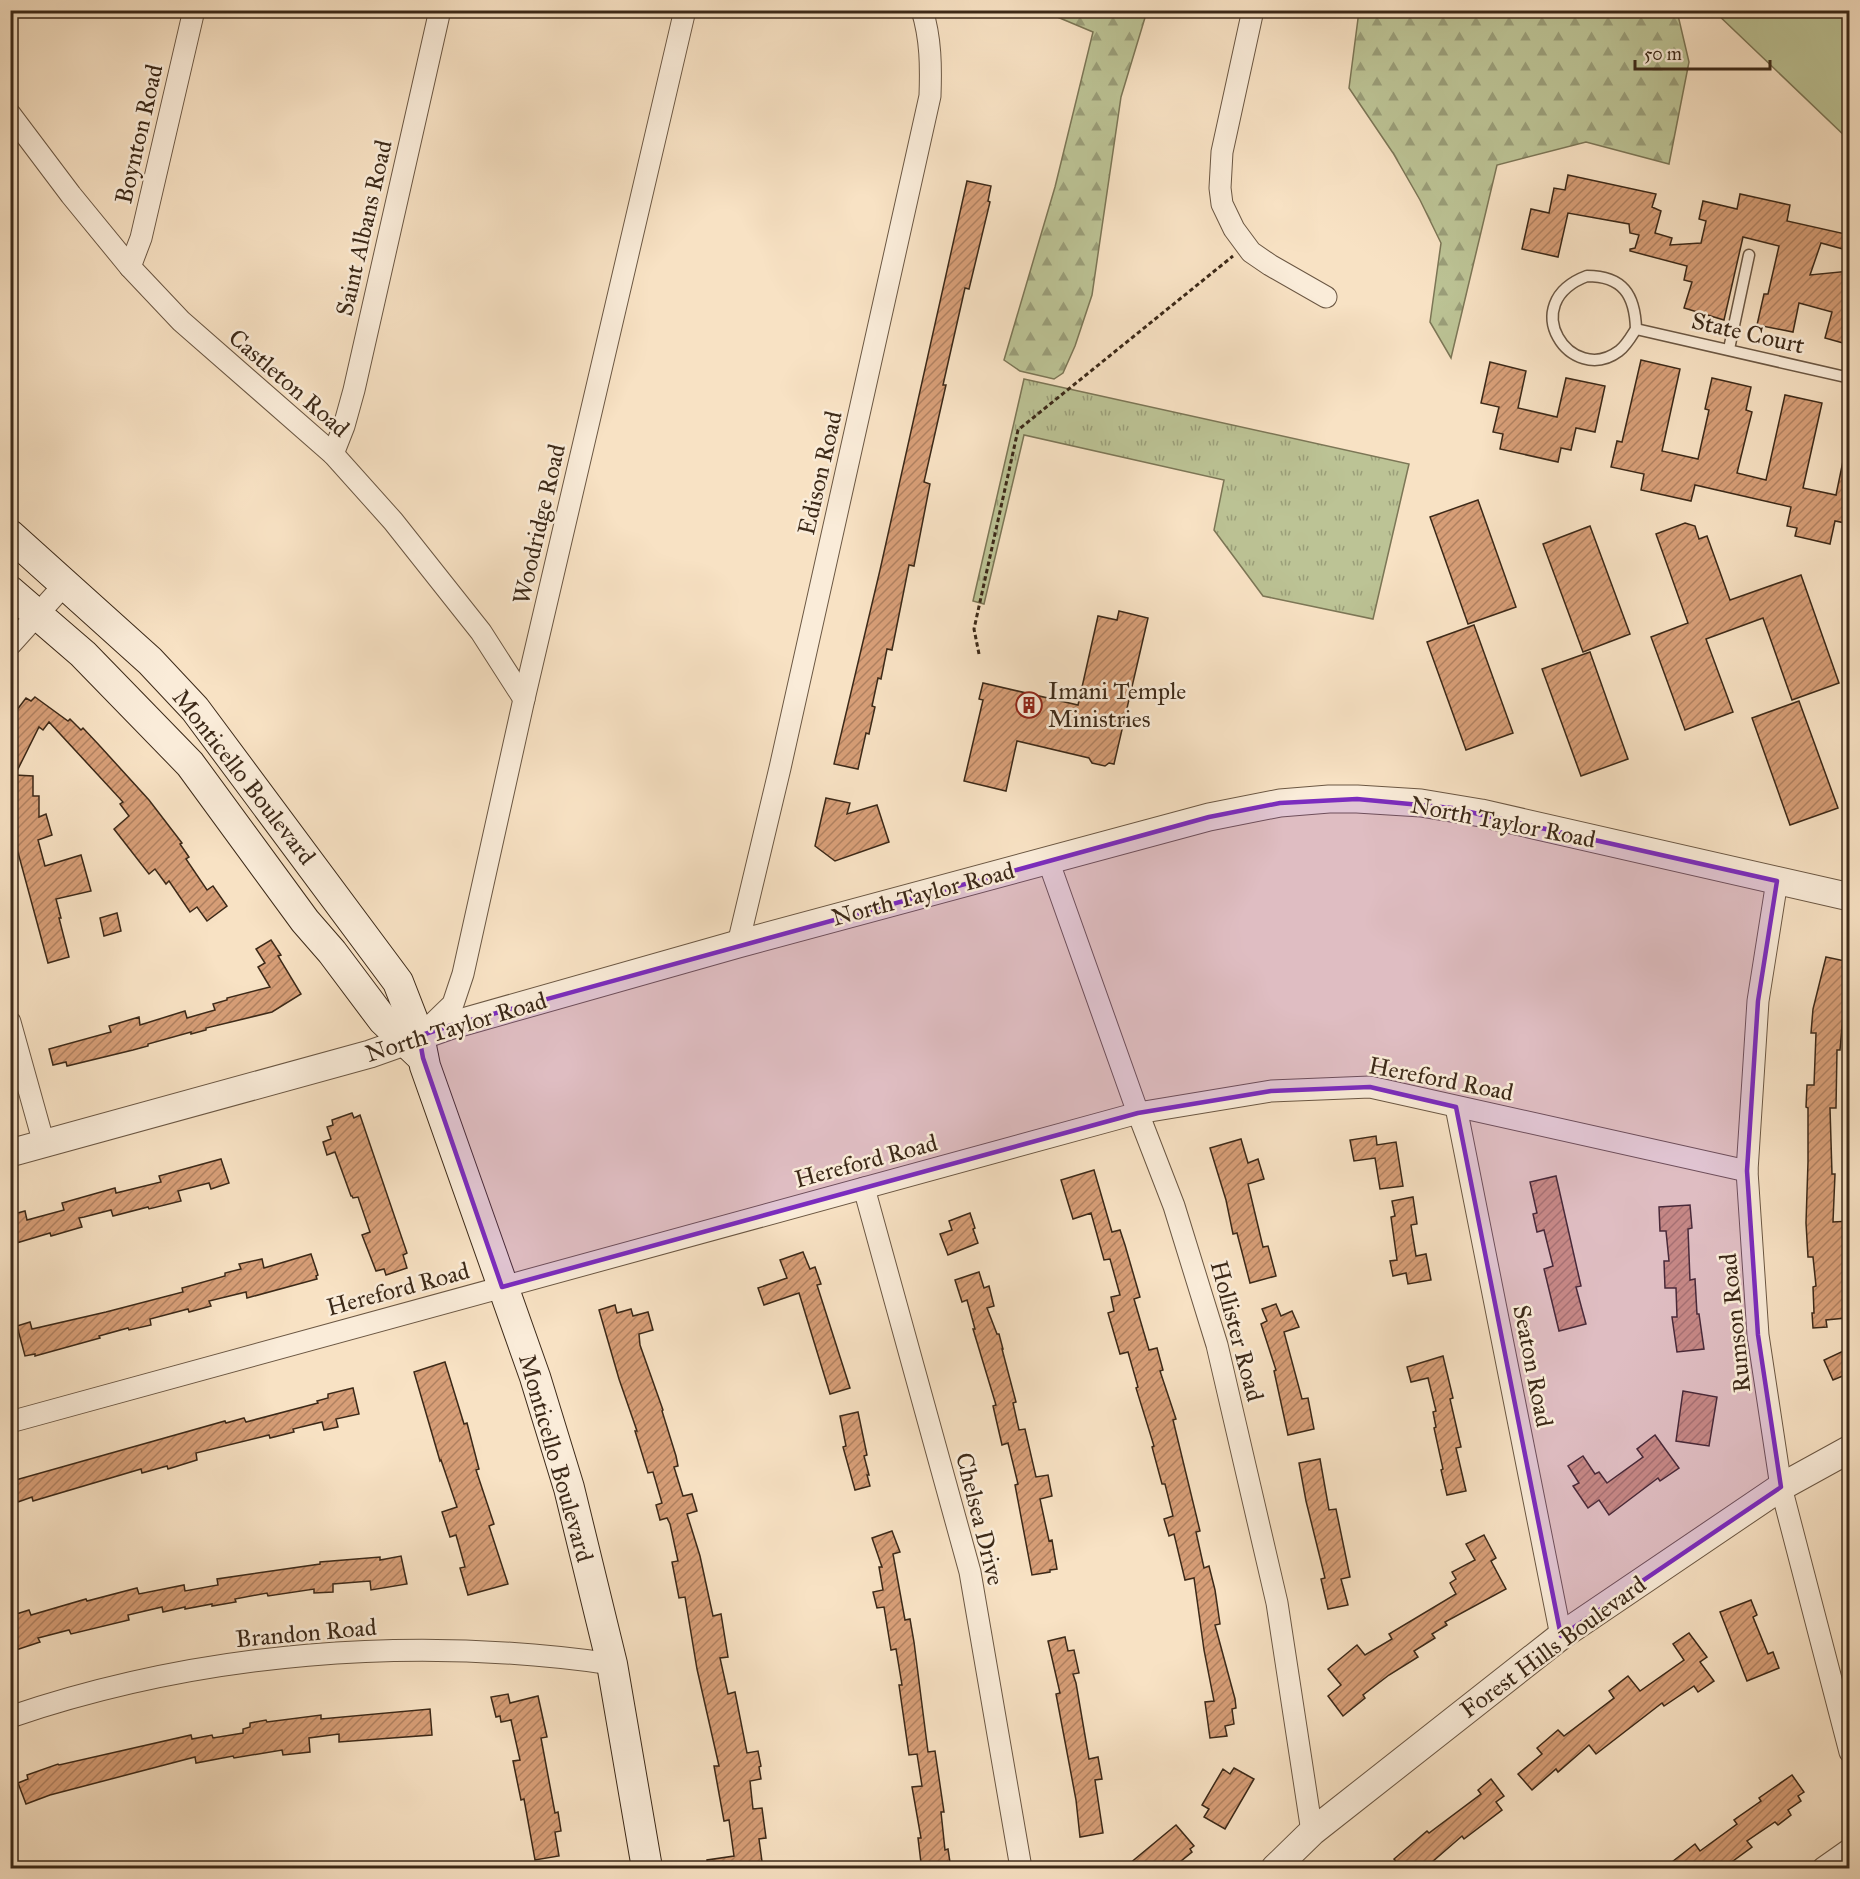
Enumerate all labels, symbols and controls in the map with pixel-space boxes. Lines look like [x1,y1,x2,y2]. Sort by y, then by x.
scale bar [1635,33,1770,71]
text: 50 m [1644,43,1682,65]
street label: Boynton Road [108,61,170,207]
street label: Saint Albans Road [329,137,399,319]
street label: State Court [1689,305,1808,361]
street label: Castleton Road [222,322,356,444]
street label: Edison Road [791,408,849,538]
street label: Woodridge Road [506,441,572,607]
place label: Imani Temple Ministries [1048,676,1186,734]
street label: Monticello Boulevard [166,683,322,871]
building icon: Imani Temple Ministries [1014,690,1044,720]
street label: North Taylor Road [1408,789,1598,855]
street label: North Taylor Road [828,855,1018,933]
street label: North Taylor Road [362,985,550,1069]
street label: Hereford Road [1366,1050,1516,1108]
street label: Hereford Road [791,1128,941,1194]
street label: Rumson Road [1713,1252,1757,1394]
street label: Hereford Road [323,1256,473,1322]
street label: Hollister Road [1204,1257,1270,1405]
street label: Seaton Road [1506,1302,1560,1430]
street label: Monticello Boulevard [512,1351,600,1565]
street label: Chelsea Drive [949,1450,1011,1588]
street label: Forest Hills Boulevard [1454,1569,1652,1725]
street label: Brandon Road [234,1612,378,1654]

